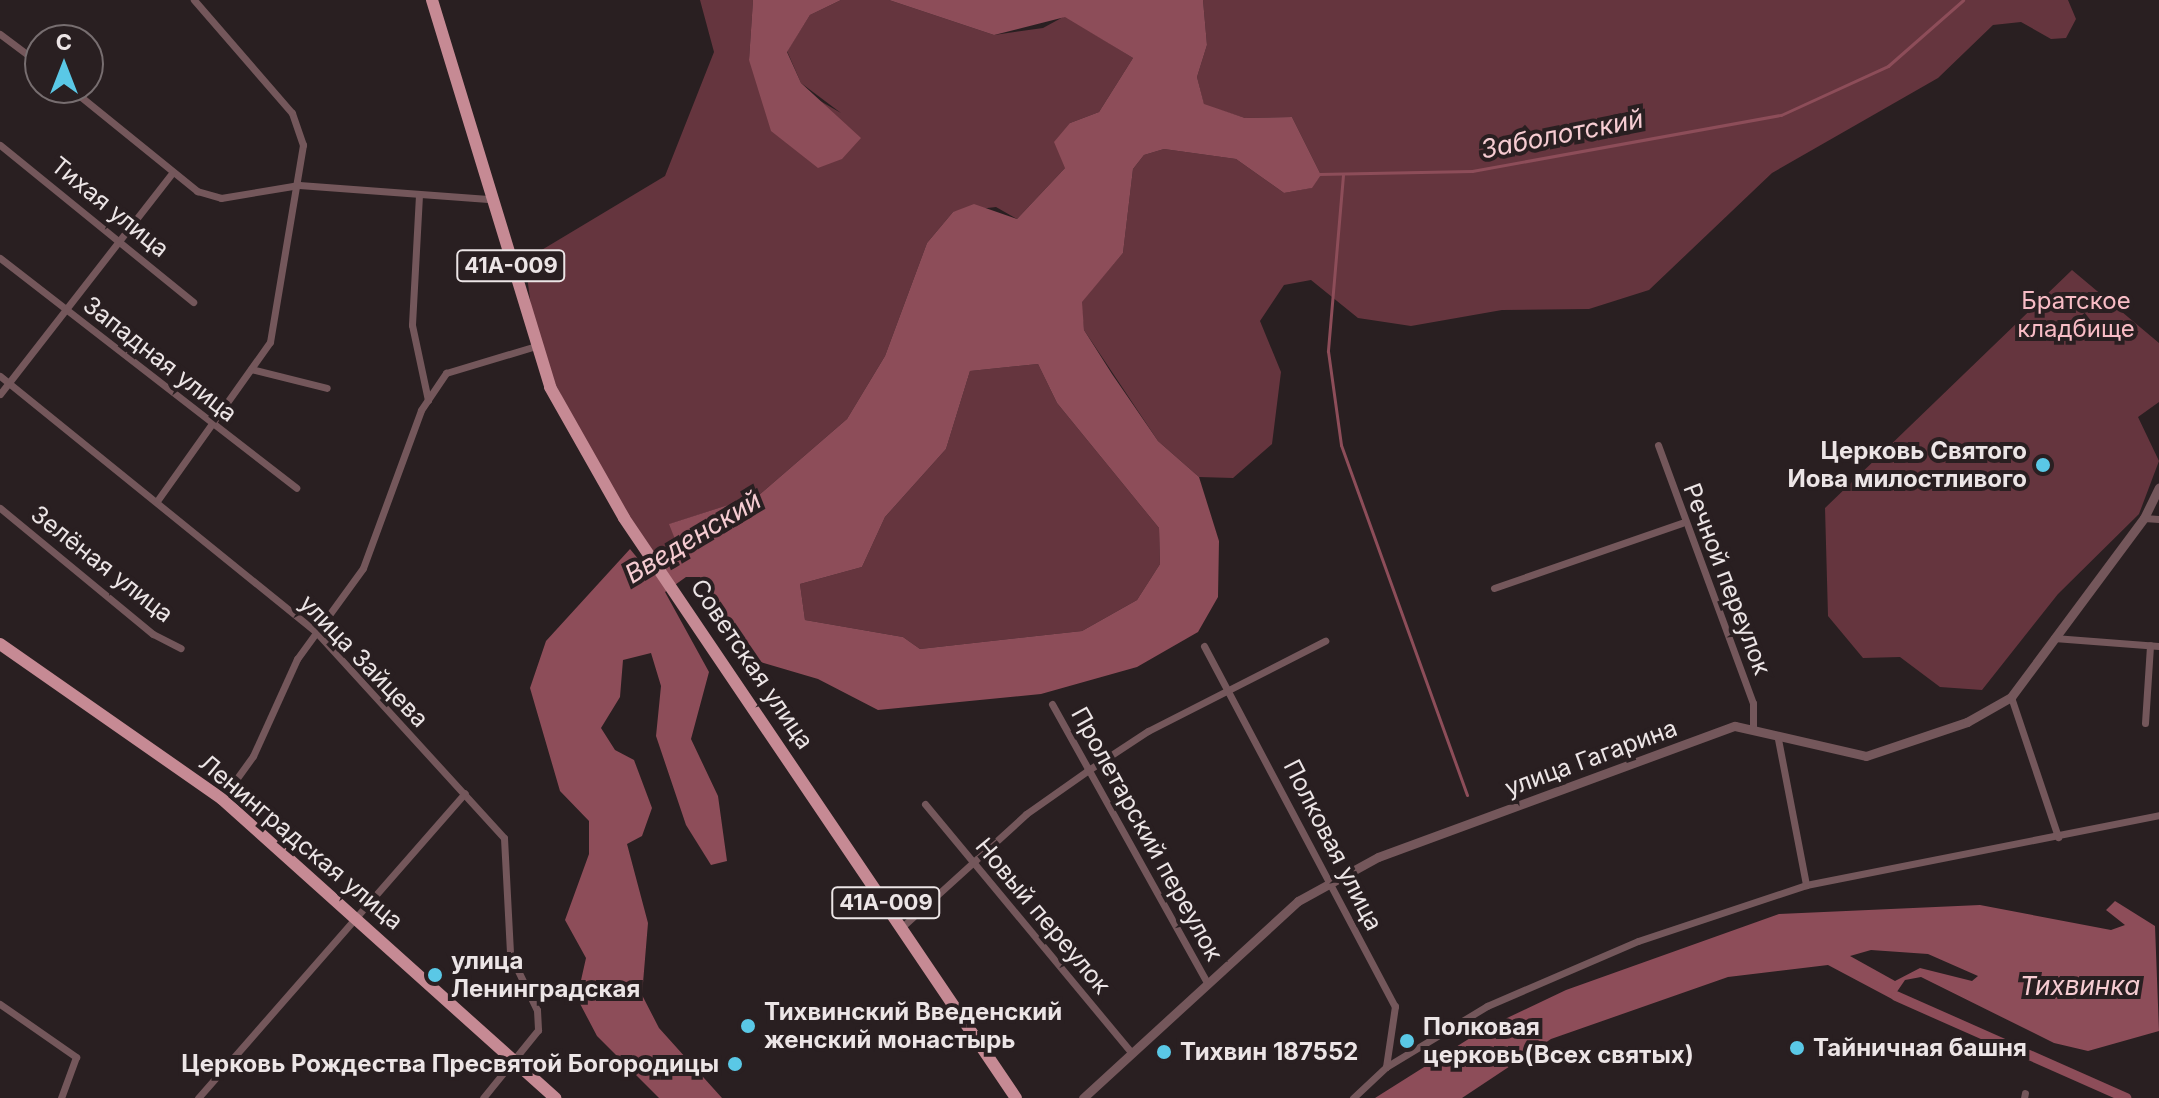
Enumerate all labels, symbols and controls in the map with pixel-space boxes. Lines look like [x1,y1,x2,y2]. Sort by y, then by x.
north arrow [24,24,104,104]
text: С [56,29,72,55]
water label: Заболотский [1478,103,1646,165]
street label: Тихая улица [45,151,175,263]
road number: 41А-009 [455,248,567,284]
park label: Братское кладбище [2017,287,2135,343]
street label: Западная улица [78,290,242,428]
place label: Церковь Святого Иова милостливого [1788,437,2027,493]
marker: Церковь Святого Иова милостливого [2034,456,2052,474]
street label: Речной переулок [1677,479,1777,679]
water label: Введенский [619,484,767,590]
street label: Зелёная улица [25,500,179,628]
street label: Советская улица [685,574,819,754]
street label: улица Зайцева [294,589,434,733]
street label: Пролетарский переулок [1065,702,1229,966]
street label: улица Гагарина [1501,714,1681,802]
street label: Ленинградская улица [193,748,409,936]
street label: Полковая улица [1277,755,1389,935]
street label: Новый переулок [970,832,1116,1000]
road number: 41А-009 [830,885,942,921]
place label: улица Ленинградская [451,947,640,1003]
marker: улица Ленинградская [426,966,444,984]
water label: Тихвинка [2020,970,2140,1002]
place label: Тихвинский Введенский женский монастырь [764,998,1062,1054]
place label: Полковая церковь(Всех святых) [1423,1013,1694,1069]
marker: Тихвинский Введенский женский монастырь [739,1017,757,1035]
marker: Полковая церковь(Всех святых) [1398,1032,1416,1050]
place label: Тайничная башня [1813,1034,2027,1062]
place label: Тихвин 187552 [1180,1038,1358,1066]
marker: Тайничная башня [1788,1039,1806,1057]
marker: Тихвин 187552 [1155,1043,1173,1061]
place label: Церковь Рождества Пресвятой Богородицы [181,1050,719,1078]
marker: Церковь Рождества Пресвятой Богородицы [726,1055,744,1073]

